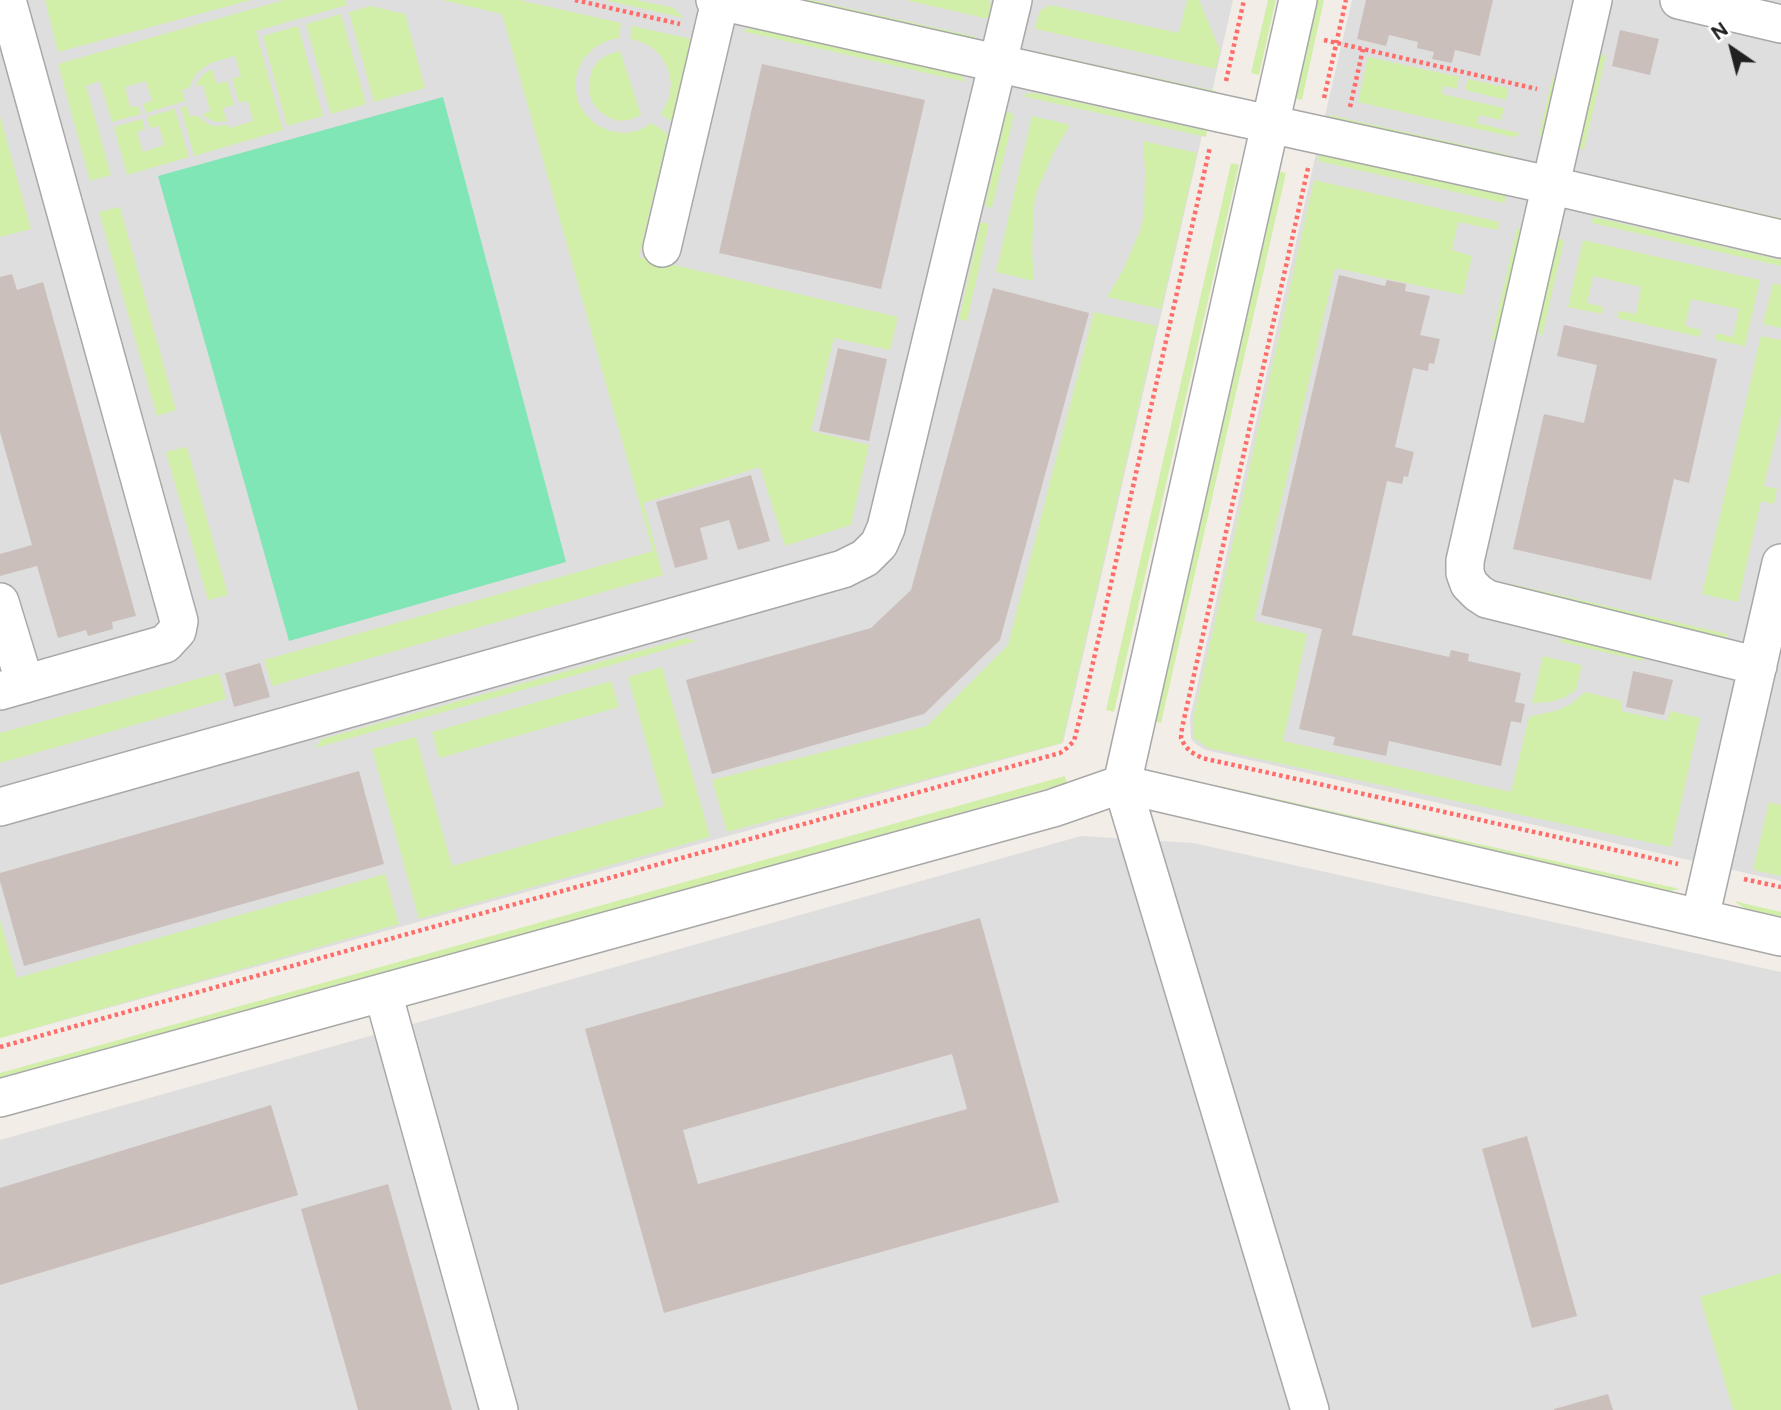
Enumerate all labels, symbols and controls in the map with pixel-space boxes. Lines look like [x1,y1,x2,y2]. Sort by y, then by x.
north arrow [1697,14,1767,84]
text: N [1707,18,1732,45]

